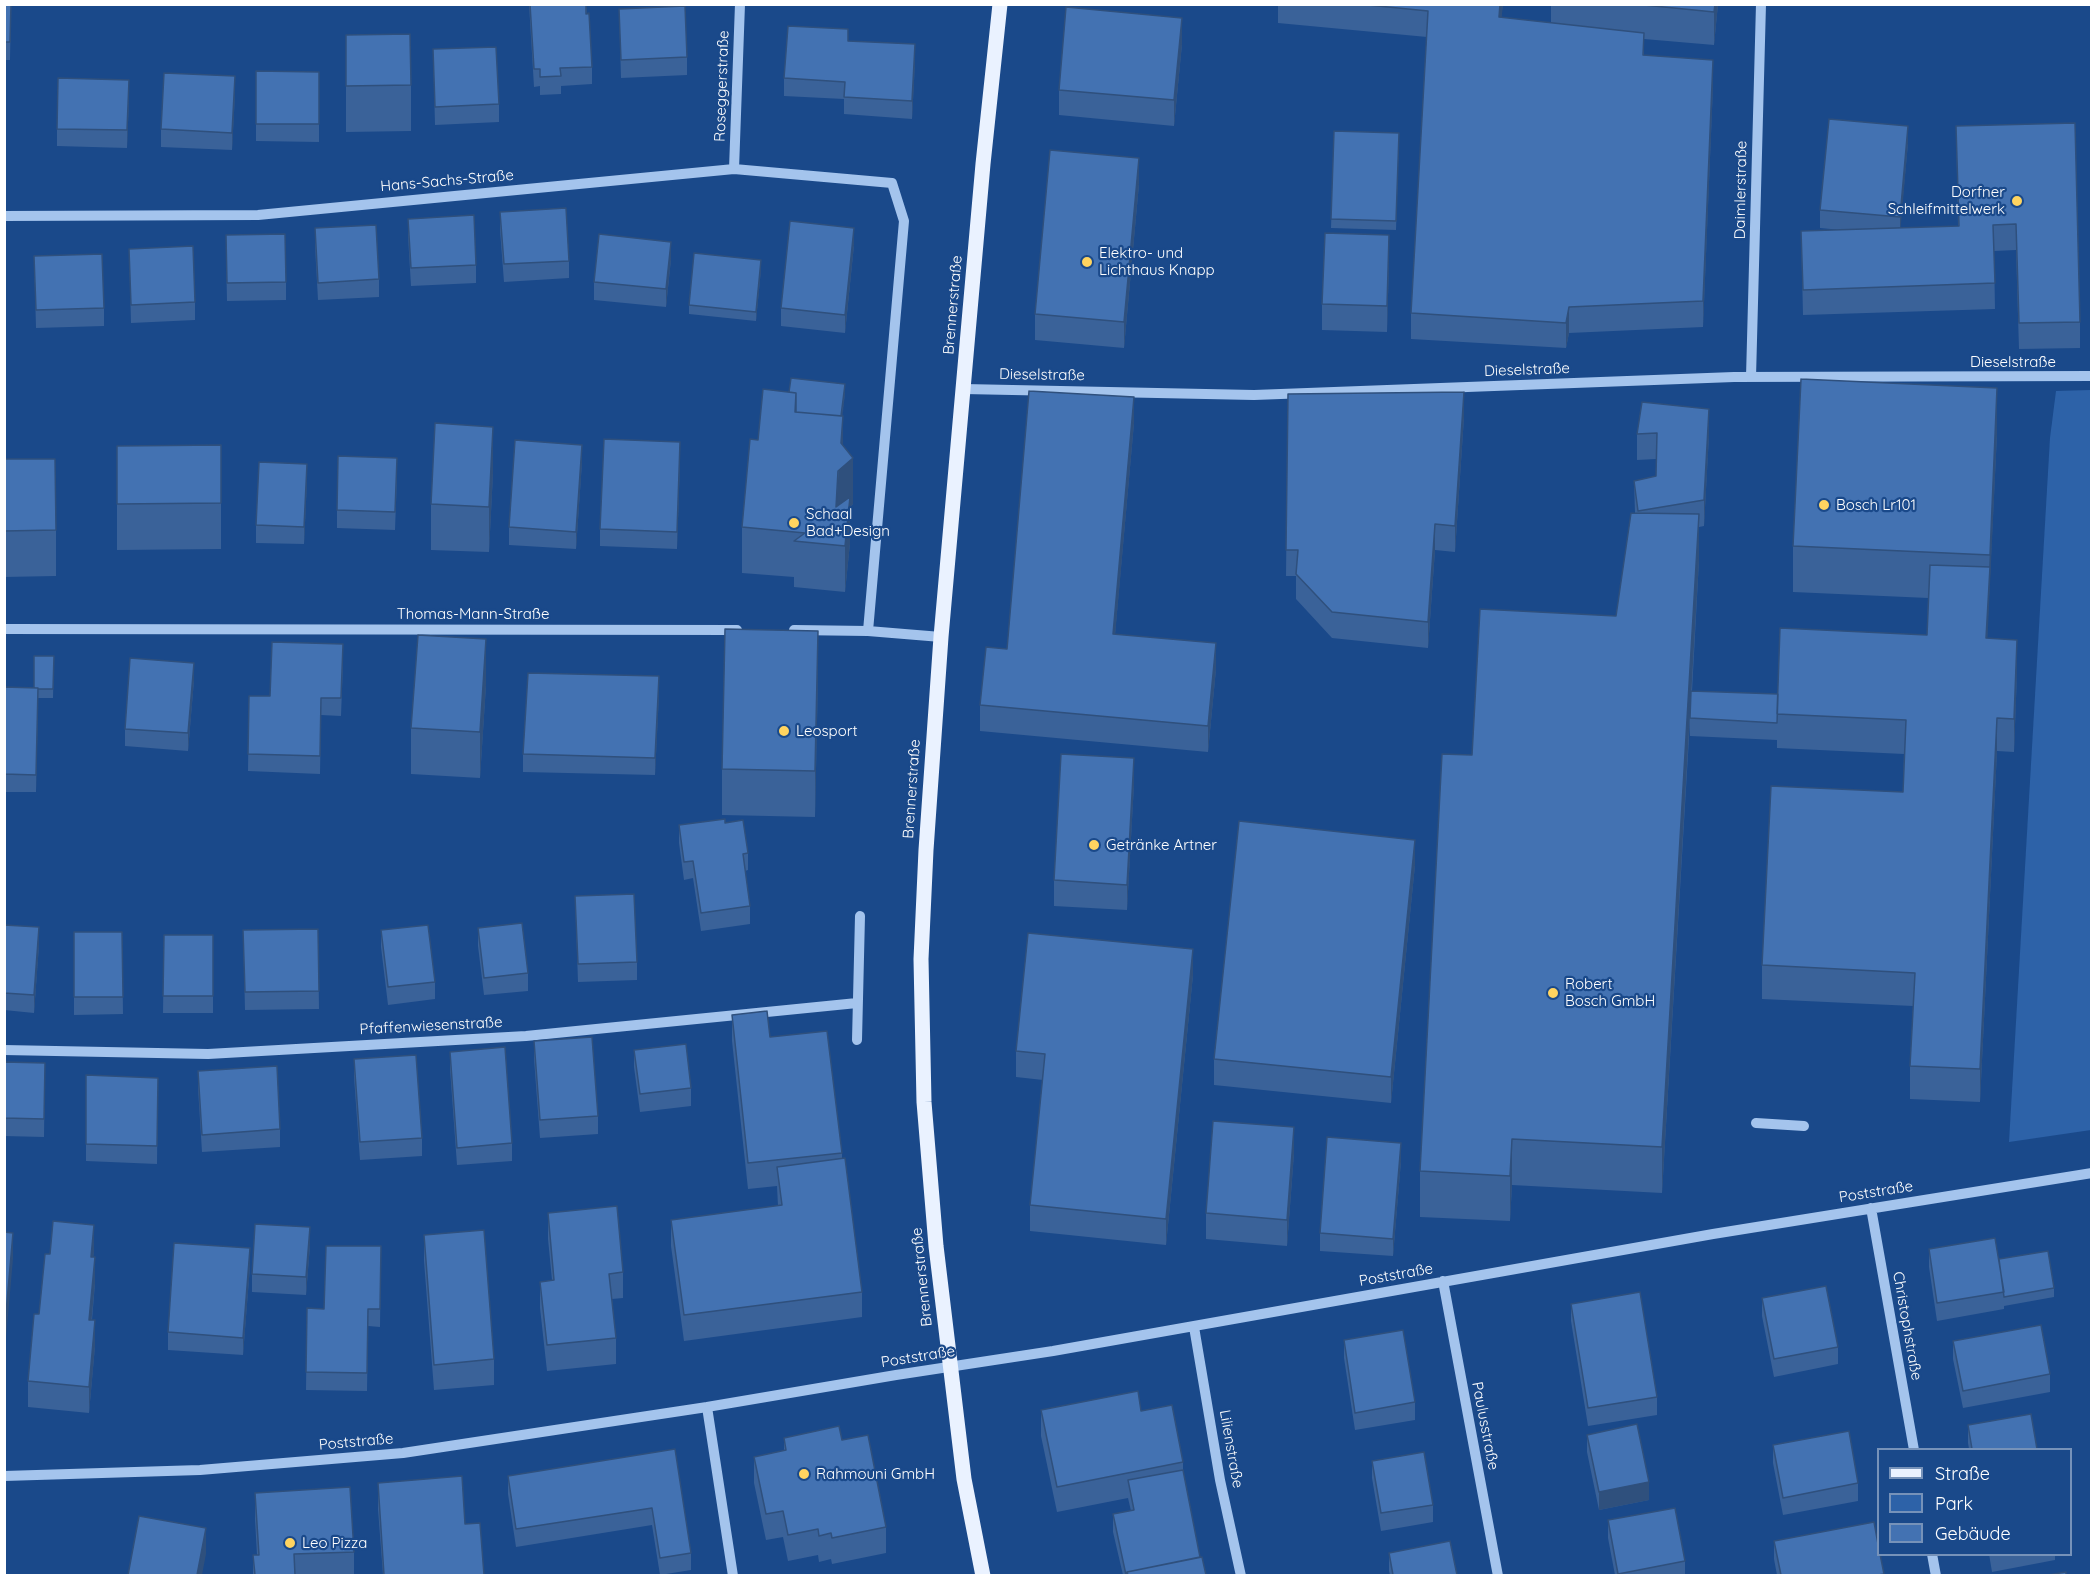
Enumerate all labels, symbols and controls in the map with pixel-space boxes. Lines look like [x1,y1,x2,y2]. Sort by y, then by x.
street label: Roseggerstraße [711,30,733,142]
street label: Daimlerstraße [1731,141,1751,239]
street label: Hans-Sachs-Straße [380,166,514,196]
place label: Dorfner Schleifmittelwerk [1888,183,2005,218]
marker: Dorfner Schleifmittelwerk [2010,194,2024,208]
place label: Elektro- und Lichthaus Knapp [1099,244,1215,279]
street label: Brennerstraße [940,255,966,355]
marker: Elektro- und Lichthaus Knapp [1080,255,1094,269]
street label: Dieselstraße [1970,353,2056,371]
street label: Dieselstraße [1484,360,1570,380]
street label: Dieselstraße [999,365,1085,385]
place label: Bosch Lr101 [1836,496,1916,514]
marker: Bosch Lr101 [1817,498,1831,512]
place label: Schaal Bad+Design [806,505,890,540]
marker: Schaal Bad+Design [787,516,801,530]
street label: Thomas-Mann-Straße [397,605,549,623]
place label: Leosport [796,722,858,740]
marker: Leosport [777,724,791,738]
street label: Brennerstraße [900,739,924,839]
place label: Getränke Artner [1106,836,1217,854]
marker: Getränke Artner [1087,838,1101,852]
place label: Robert Bosch GmbH [1565,975,1655,1010]
marker: Robert Bosch GmbH [1546,986,1560,1000]
street label: Pfaffenwiesenstraße [359,1013,503,1039]
street label: Poststraße [1838,1177,1914,1207]
street label: Brennerstraße [908,1227,936,1327]
street label: Poststraße [1358,1260,1434,1290]
street label: Christophstraße [1889,1270,1925,1382]
street label: Poststraße [880,1342,956,1372]
street label: Paulusstraße [1468,1380,1502,1472]
street label: Lilienstraße [1215,1408,1247,1490]
street label: Poststraße [318,1430,394,1454]
legend [1877,1448,2072,1556]
text: Straße [1935,1462,1990,1485]
place label: Rahmouni GmbH [816,1465,935,1483]
marker: Rahmouni GmbH [797,1467,811,1481]
text: Park [1935,1492,1973,1515]
text: Gebäude [1935,1522,2011,1545]
place label: Leo Pizza [302,1534,367,1552]
marker: Leo Pizza [283,1536,297,1550]

